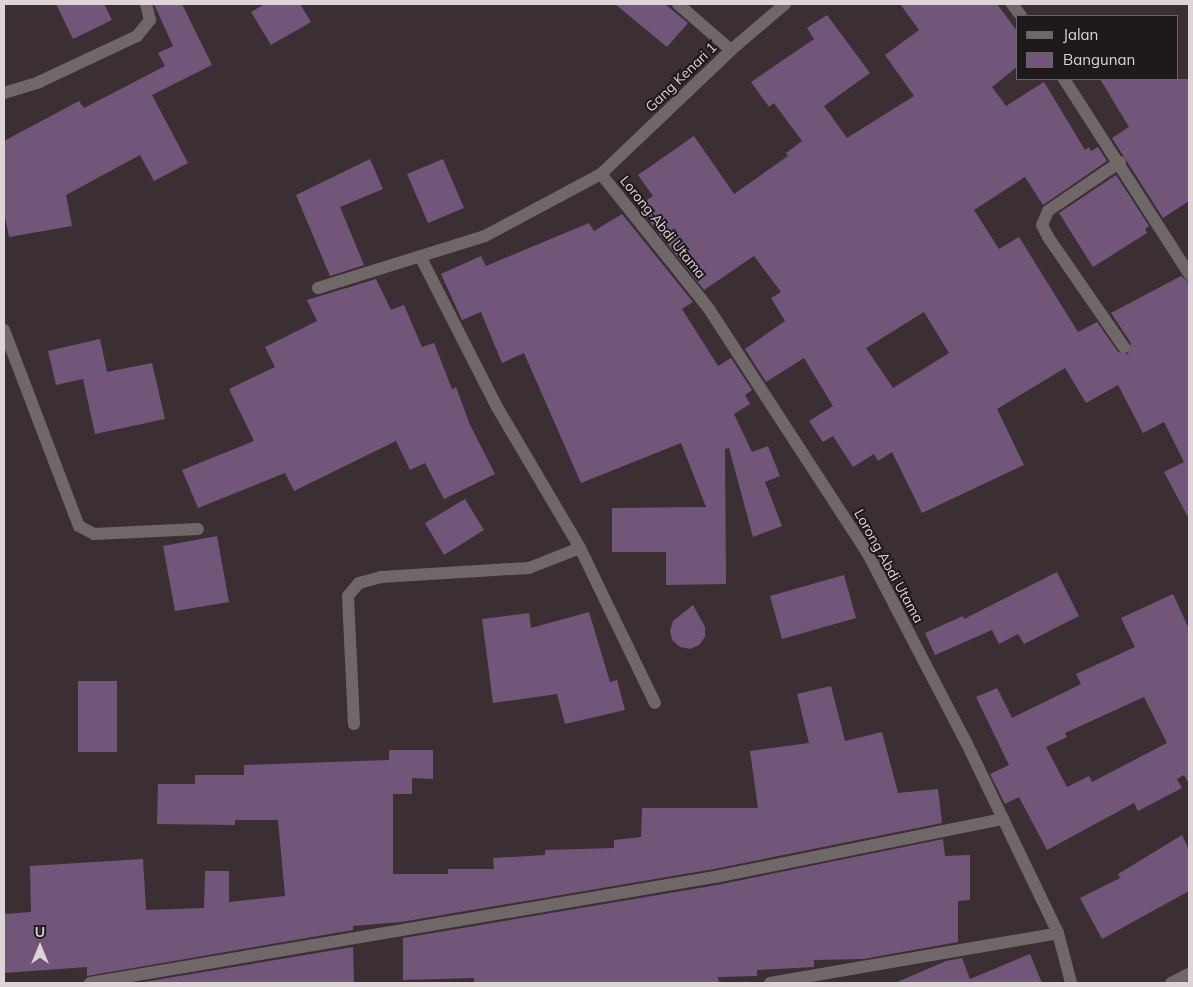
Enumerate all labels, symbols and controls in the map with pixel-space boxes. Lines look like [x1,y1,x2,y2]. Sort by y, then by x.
legend [1016,15,1178,80]
text: Jalan [1063,25,1098,44]
street label: Gang Kenari 1 [642,39,720,115]
text: Bangunan [1063,50,1135,69]
street label: Lorong Abdi Utama [616,172,710,282]
street label: Lorong Abdi Utama [851,506,927,626]
north arrow [15,922,65,972]
text: U [35,923,45,941]

